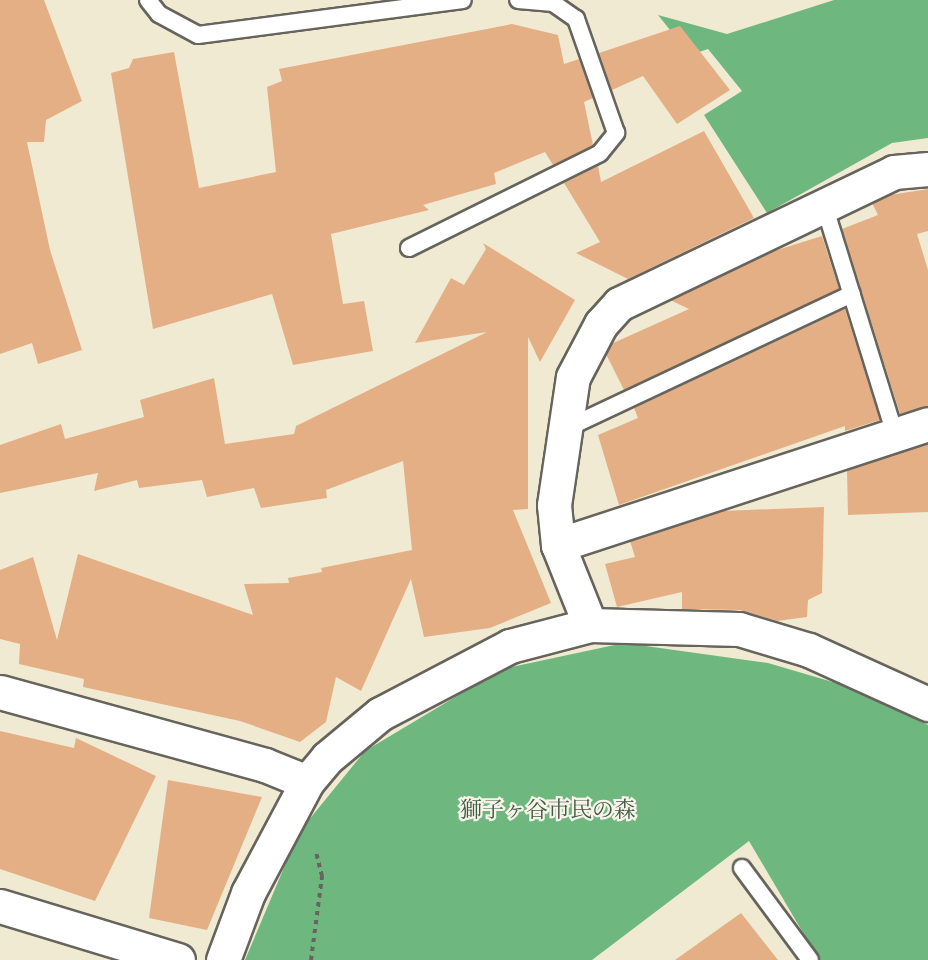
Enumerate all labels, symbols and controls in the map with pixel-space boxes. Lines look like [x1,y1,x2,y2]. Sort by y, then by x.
park label: 獅子ヶ谷市民の森 [460,798,636,824]

